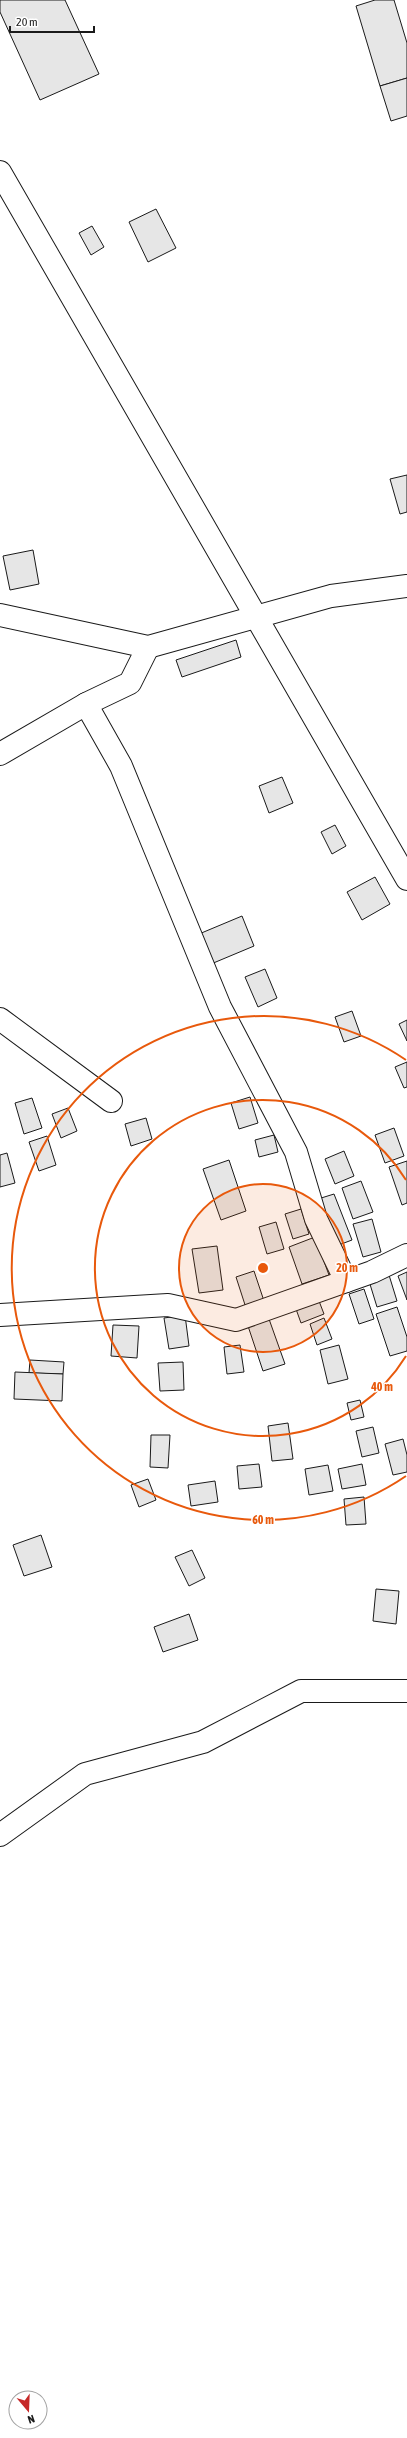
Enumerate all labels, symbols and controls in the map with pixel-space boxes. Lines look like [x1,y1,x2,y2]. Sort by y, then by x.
scale bar [10,8,94,34]
text: 20 m [16,15,38,29]
centre of rings [256,1261,270,1275]
text: 20 m [336,1261,358,1275]
text: 40 m [370,1380,393,1394]
text: 60 m [252,1513,274,1527]
north arrow [8,2390,48,2430]
text: N [26,2413,36,2426]

